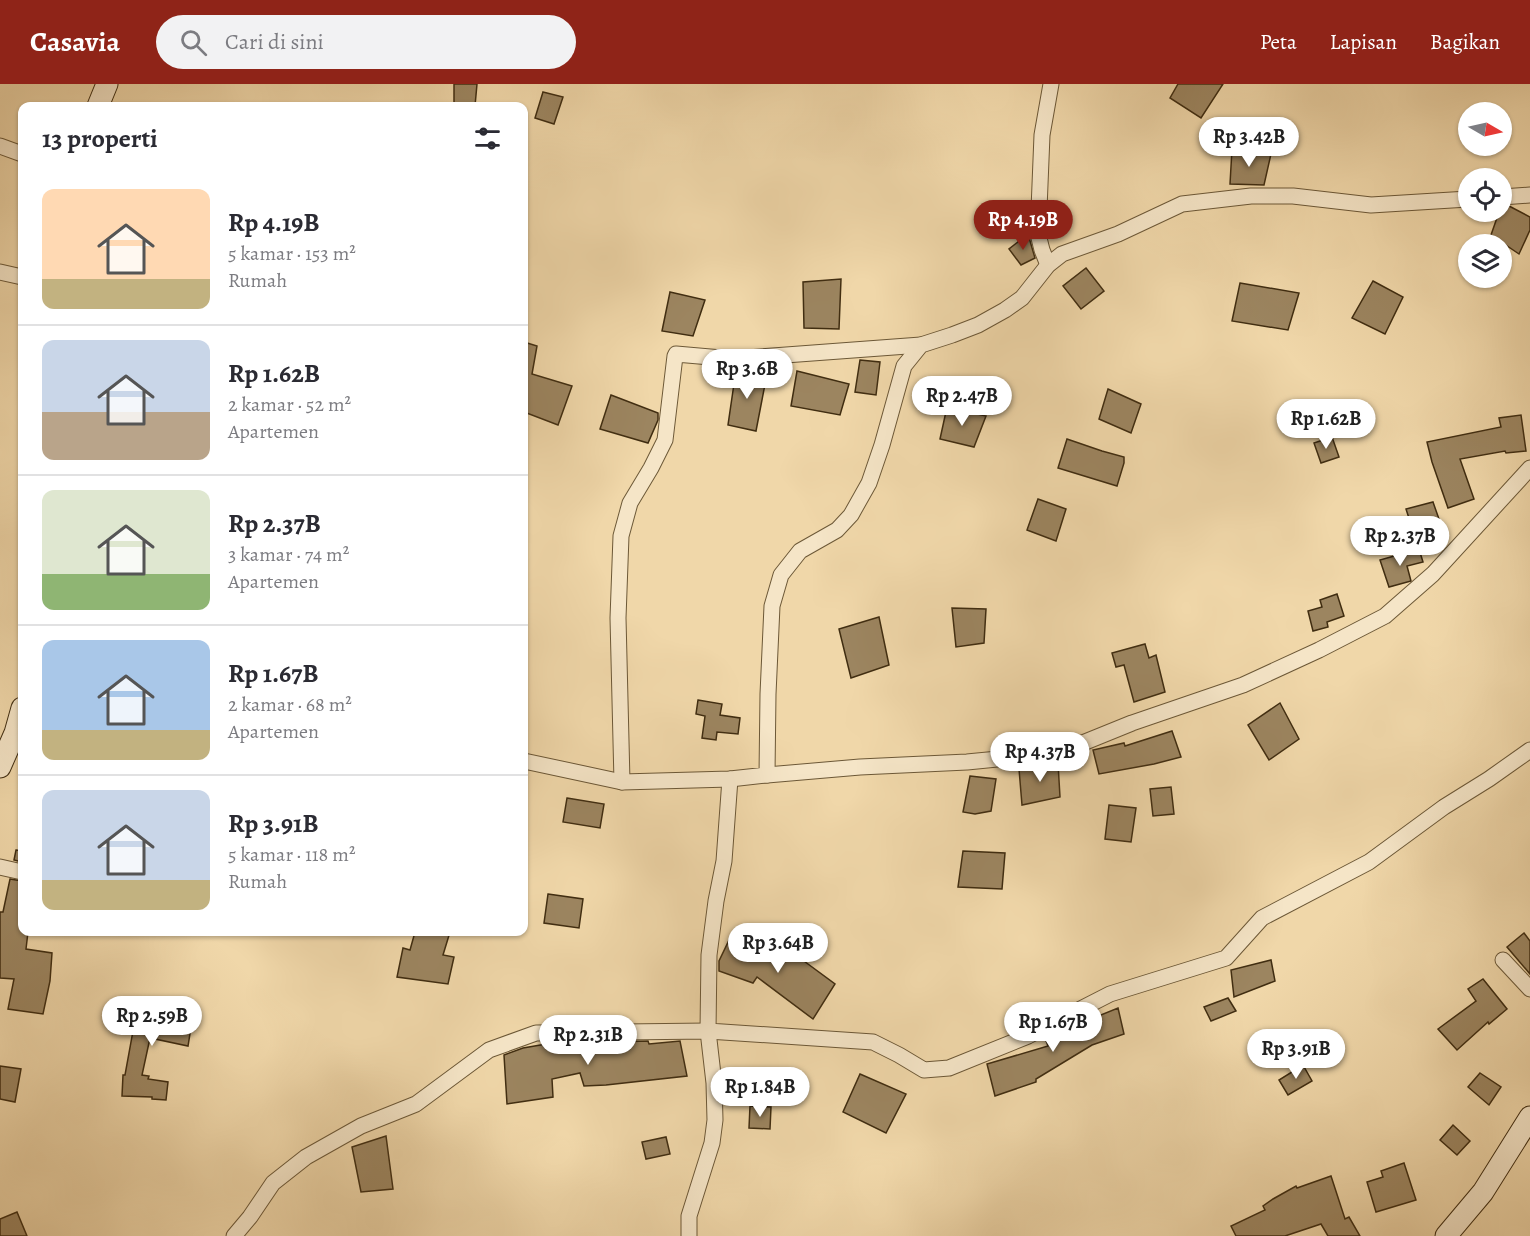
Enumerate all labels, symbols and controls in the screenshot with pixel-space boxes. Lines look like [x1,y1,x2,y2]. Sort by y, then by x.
search box [156,15,576,69]
text: Casavia [30,23,120,61]
icon: search [177,26,210,59]
text: Cari di sini [225,27,324,57]
text: Peta [1260,28,1297,56]
text: Lapisan [1330,28,1397,56]
text: Bagikan [1430,28,1500,56]
north arrow [1458,102,1512,156]
map controls [1458,102,1512,288]
pin: Rp 3.42B [1187,117,1311,168]
text: 13 properti [42,121,158,156]
icon: filters [471,122,504,155]
text: Rp 3.42B [1213,123,1285,150]
button: locate [1458,168,1512,222]
pin: Rp 4.19B [961,200,1085,251]
text: Rp 4.19B [228,205,320,240]
text: Rp 4.19B [988,206,1058,233]
icon: home [90,213,162,285]
button: layers [1458,234,1512,288]
text: 5 kamar · 153 m² [228,240,356,267]
text: Rumah [228,267,287,294]
pin: Rp 3.6B [692,349,802,400]
text: Rp 3.6B [716,355,778,382]
text: Rp 1.62B [228,356,320,391]
icon: home [90,364,162,436]
pin: Rp 2.47B [900,376,1024,427]
text: Rp 2.47B [926,382,998,409]
text: 2 kamar · 52 m² [228,391,351,418]
pin: Rp 1.62B [1264,399,1388,450]
text: Rp 1.62B [1291,405,1361,432]
text: Apartemen [228,418,319,445]
text: Rp 2.37B [228,506,321,541]
icon: home [90,514,162,586]
pin: Rp 2.37B [1338,516,1462,567]
text: Rp 2.37B [1364,522,1436,549]
text: 3 kamar · 74 m² [228,541,349,568]
text: Apartemen [228,568,319,595]
text: Rp 1.67B [228,656,319,691]
icon: home [90,664,162,736]
text: 2 kamar · 68 m² [228,691,352,718]
text: Apartemen [228,718,319,745]
pin: Rp 4.37B [978,732,1102,783]
text: Rp 4.37B [1004,738,1076,765]
text: Rp 3.91B [228,806,319,841]
icon: home [90,814,162,886]
text: 5 kamar · 118 m² [228,841,355,868]
text: Rumah [228,868,287,895]
pin: Rp 3.64B [716,923,840,974]
text: Rp 3.64B [742,929,814,956]
pin: Rp 2.59B [90,996,214,1047]
text: Rp 2.59B [116,1002,188,1029]
pin: Rp 1.67B [991,1002,1115,1053]
text: Rp 1.67B [1018,1008,1088,1035]
pin: Rp 2.31B [526,1015,650,1066]
text: Rp 2.31B [553,1021,623,1048]
pin: Rp 3.91B [1234,1029,1358,1080]
text: Rp 3.91B [1261,1035,1331,1062]
pin: Rp 1.84B [698,1067,822,1118]
text: Rp 1.84B [725,1073,795,1100]

